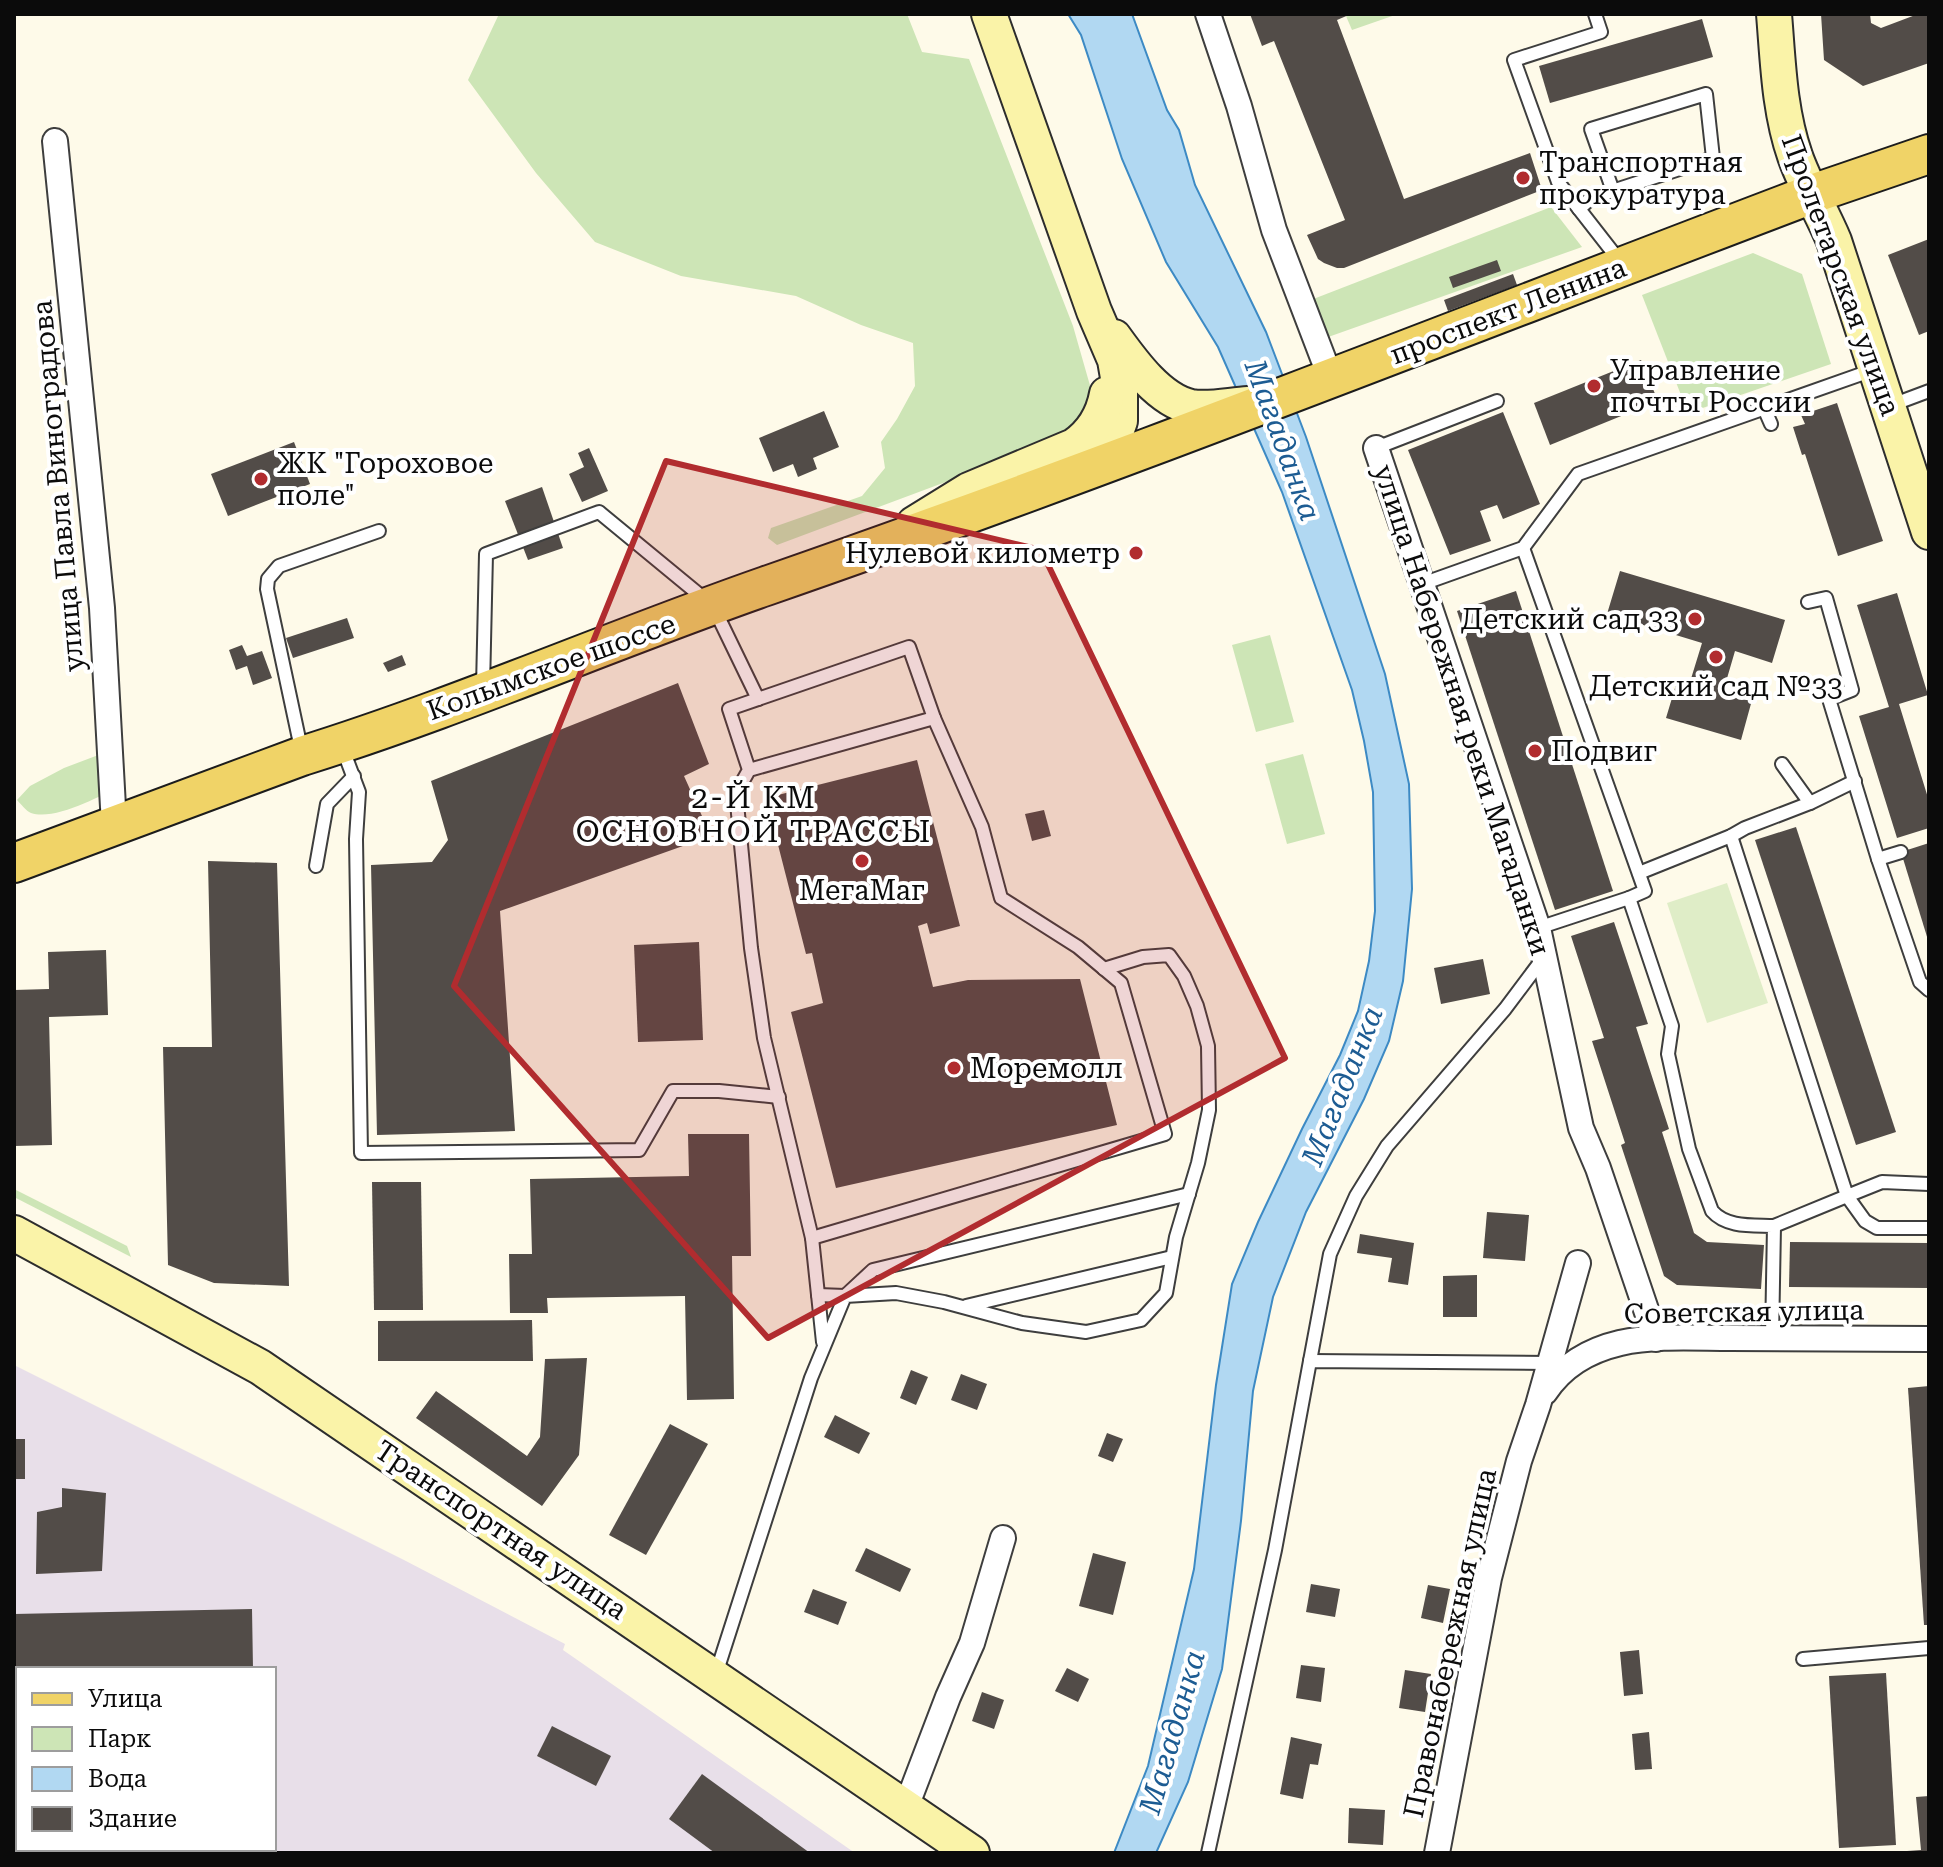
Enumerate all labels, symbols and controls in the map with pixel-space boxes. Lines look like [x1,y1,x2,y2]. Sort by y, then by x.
street label: Пролетарская улица [1775,130,1907,420]
place label: Транспортная прокуратура [1539,146,1743,211]
marker: Транспортная прокуратура [1514,169,1532,187]
street label: проспект Ленина [1385,251,1631,371]
street label: улица Павла Виноградова [25,299,91,673]
water label: Магаданка [1237,354,1328,525]
place label: Управление почты России [1610,354,1811,419]
marker: Управление почты России [1585,377,1603,395]
place label: ЖК "Гороховое поле" [277,447,493,512]
street label: улица Набережная реки Магаданки [1367,460,1557,960]
marker: ЖК "Гороховое поле" [252,470,270,488]
place label: Нулевой километр [845,537,1120,570]
marker: Нулевой километр [1127,544,1145,562]
place label: Детский сад 33 [1461,603,1679,636]
street label: Колымское шоссе [422,607,680,727]
marker: Детский сад 33 [1686,610,1704,628]
marker: Детский сад №33 [1707,648,1725,666]
place label: Детский сад №33 [1589,670,1843,703]
place label: Подвиг [1551,735,1658,768]
marker: Подвиг [1526,742,1544,760]
district label: 2-Й КМ ОСНОВНОЙ ТРАССЫ [576,780,932,849]
marker: МегаМаг [853,852,871,870]
place label: МегаМаг [799,874,925,907]
water label: Магаданка [1294,1001,1390,1172]
place label: Моремолл [970,1052,1123,1085]
marker: Моремолл [945,1059,963,1077]
street label: Советская улица [1624,1293,1864,1331]
street label: Транспортная улица [369,1433,633,1627]
street label: Правонабережная улица [1397,1465,1503,1821]
water label: Магаданка [1132,1646,1212,1819]
legend [16,1667,276,1851]
text: Улица [88,1685,162,1713]
text: Парк [88,1725,151,1753]
text: Вода [88,1765,147,1793]
text: Здание [88,1805,177,1833]

